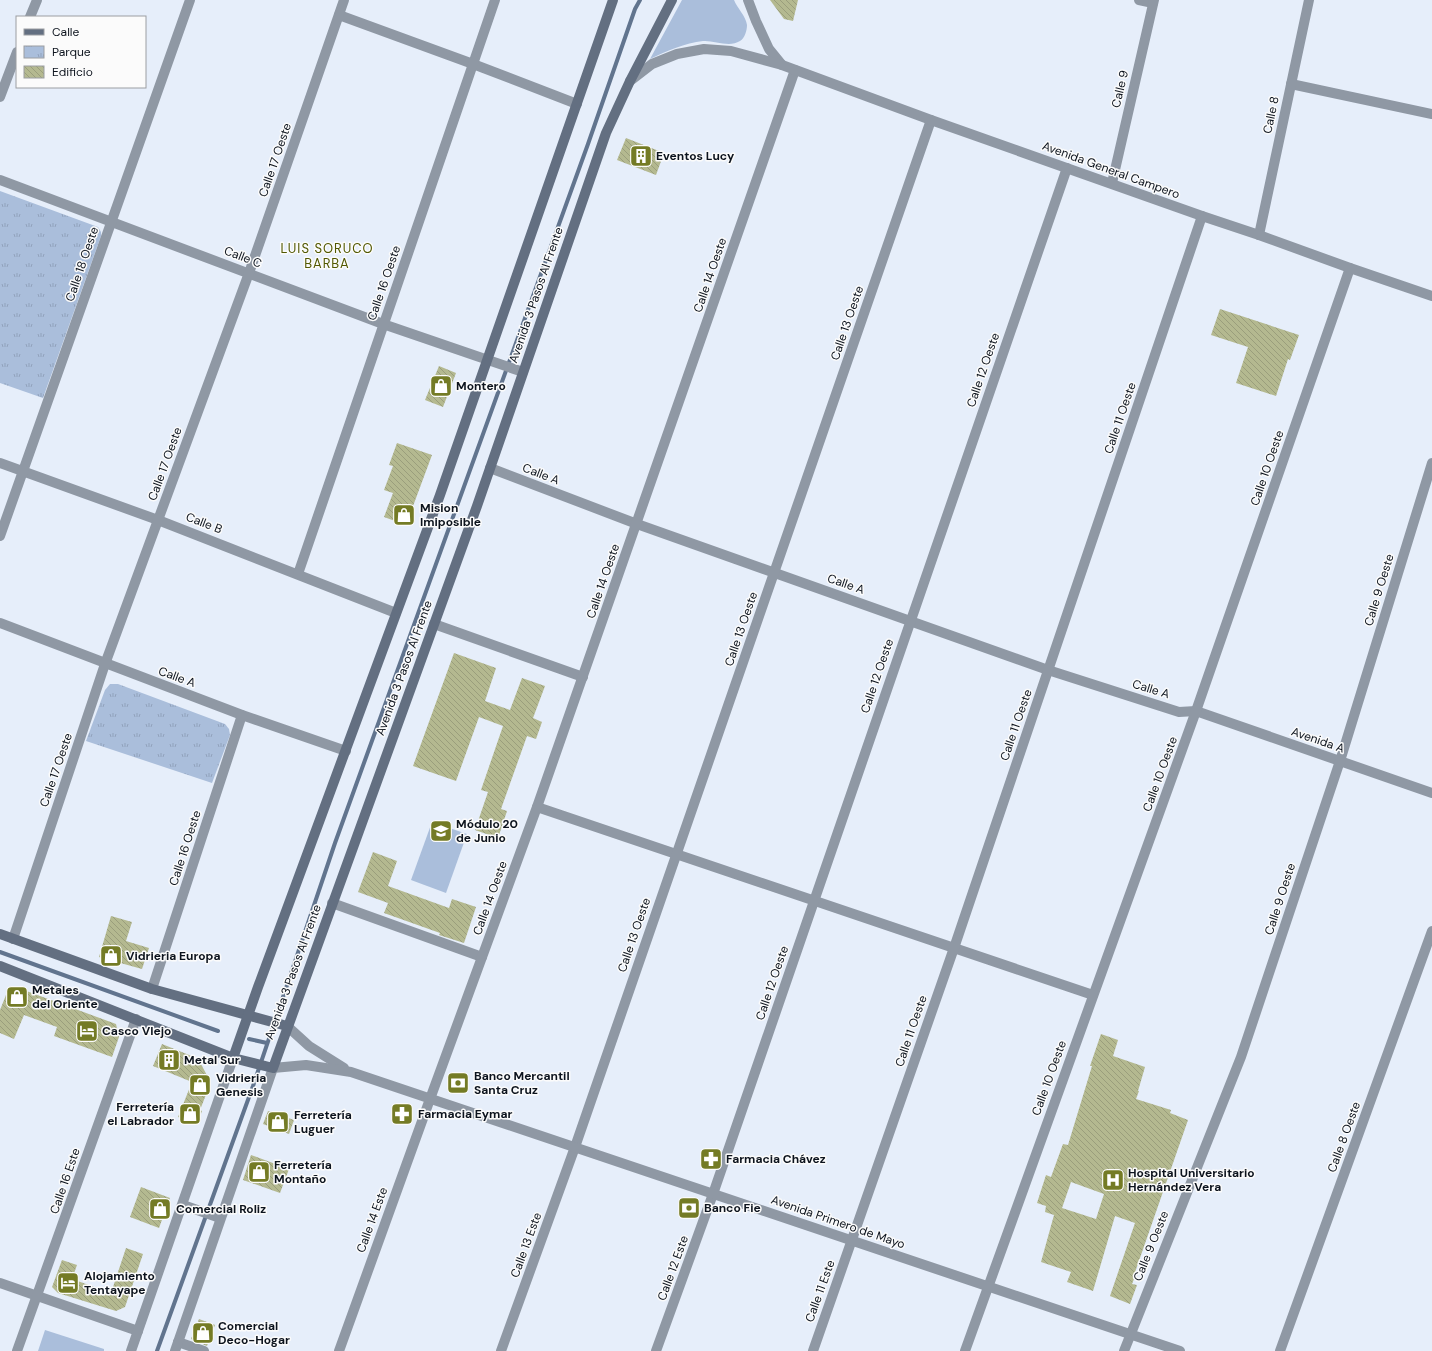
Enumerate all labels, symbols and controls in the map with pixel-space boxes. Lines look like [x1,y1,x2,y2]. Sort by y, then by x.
legend [16,16,146,88]
text: Calle [52,24,79,40]
text: Parque [52,44,91,60]
text: Edificio [52,64,93,80]
street label: Calle 9 [1108,69,1132,109]
street label: Calle 8 [1259,95,1283,135]
street label: Calle 17 Oeste [255,121,295,199]
street label: Avenida General Campero [1040,138,1182,202]
building icon: Eventos Lucy [628,143,654,169]
place label: Eventos Lucy [656,148,735,164]
street label: Calle 18 Oeste [62,224,102,303]
street label: Avenida 3 Pasos Al Frente [505,225,567,365]
street label: Calle 14 Oeste [690,235,730,314]
district label: LUIS SORUCO BARBA [280,240,374,272]
street label: Calle C [222,243,264,272]
street label: Calle 16 Oeste [364,243,404,323]
street label: Calle 13 Oeste [827,283,867,362]
street label: Calle 12 Oeste [963,331,1003,409]
shop icon: Montero [428,373,454,399]
place label: Montero [456,378,506,394]
street label: Calle 11 Oeste [1100,380,1140,456]
street label: Calle 17 Oeste [144,425,186,503]
street label: Calle 10 Oeste [1247,428,1287,508]
street label: Calle A [520,460,562,488]
place label: Mision Imiposible [420,500,481,530]
shop icon: Mision Imiposible [391,502,417,528]
street label: Calle B [184,509,224,537]
street label: Calle 14 Oeste [583,541,623,620]
street label: Calle 9 Oeste [1360,552,1398,628]
street label: Calle A [825,570,867,598]
street label: Calle 13 Oeste [721,589,761,668]
street label: Avenida 3 Pasos Al Frente [372,598,436,738]
street label: Calle 12 Oeste [857,637,897,715]
street label: Calle A [156,663,198,691]
street label: Calle A [1130,676,1172,702]
street label: Calle 11 Oeste [996,687,1036,763]
street label: Avenida A [1289,723,1347,757]
street label: Calle 17 Oeste [36,731,76,809]
street label: Calle 10 Oeste [1139,734,1181,814]
street label: Calle 16 Oeste [165,808,205,888]
place label: Módulo 20 de Junio [456,816,518,846]
school or university icon: Módulo 20 de Junio [428,818,454,844]
street label: Calle 14 Oeste [469,858,511,937]
street label: Calle 9 Oeste [1261,861,1299,937]
street label: Calle 13 Oeste [614,895,654,974]
street label: Avenida 3 Pasos Al Frente [261,902,325,1042]
shop icon: Vidrieria Europa [98,943,124,969]
street label: Calle 12 Oeste [752,944,792,1022]
place label: Vidrieria Europa [126,948,221,964]
place label: Metales del Oriente [32,982,98,1012]
shop icon: Metales del Oriente [4,984,30,1010]
street label: Calle 11 Oeste [891,993,931,1069]
hotel icon: Casco VIejo [74,1018,100,1044]
place label: Casco VIejo [102,1023,171,1039]
street label: Calle 10 Oeste [1028,1038,1070,1118]
building icon: Metal Sur [156,1047,182,1073]
place label: Metal Sur [184,1052,240,1068]
place label: Banco Mercantil Santa Cruz [474,1068,570,1098]
place label: Vidrieria Genesis [216,1070,266,1100]
bank icon: Banco Mercantil Santa Cruz [445,1070,471,1096]
shop icon: Vidrieria Genesis [187,1072,213,1098]
place label: Ferretería el Labrador [107,1099,174,1129]
street label: Calle 8 Oeste [1324,1099,1364,1175]
shop icon: Ferretería el Labrador [177,1101,203,1127]
pharmacy icon: Farmacia Eymar [389,1101,415,1127]
place label: Farmacia Eymar [418,1106,512,1122]
place label: Ferretería Luguer [294,1107,352,1137]
shop icon: Ferretería Luguer [265,1109,291,1135]
street label: Calle 16 Este [46,1146,84,1216]
pharmacy icon: Farmacia Chávez [698,1146,724,1172]
place label: Farmacia Chávez [726,1151,826,1167]
place label: Ferretería Montaño [274,1157,332,1187]
shop icon: Ferretería Montaño [246,1159,272,1185]
place label: Hospital Universitario Hernández Vera [1128,1165,1255,1195]
hospital icon: Hospital Universitario Hernández Vera [1100,1167,1126,1193]
street label: Calle 14 Este [353,1185,391,1255]
street label: Avenida Primero de Mayo [769,1192,907,1252]
bank icon: Banco Fie [676,1195,702,1221]
shop icon: Comercial Roliz [147,1196,173,1222]
place label: Banco Fie [704,1200,761,1216]
place label: Comercial Roliz [176,1201,266,1217]
street label: Calle 9 Oeste [1130,1208,1172,1284]
street label: Calle 13 Este [507,1210,545,1280]
street label: Calle 12 Este [654,1233,692,1303]
street label: Calle 11 Este [801,1258,839,1324]
place label: Alojamiento Tentayape [84,1268,155,1298]
hotel icon: Alojamiento Tentayape [55,1270,81,1296]
place label: Comercial Deco-Hogar [218,1318,290,1348]
shop icon: Comercial Deco-Hogar [190,1320,216,1346]

